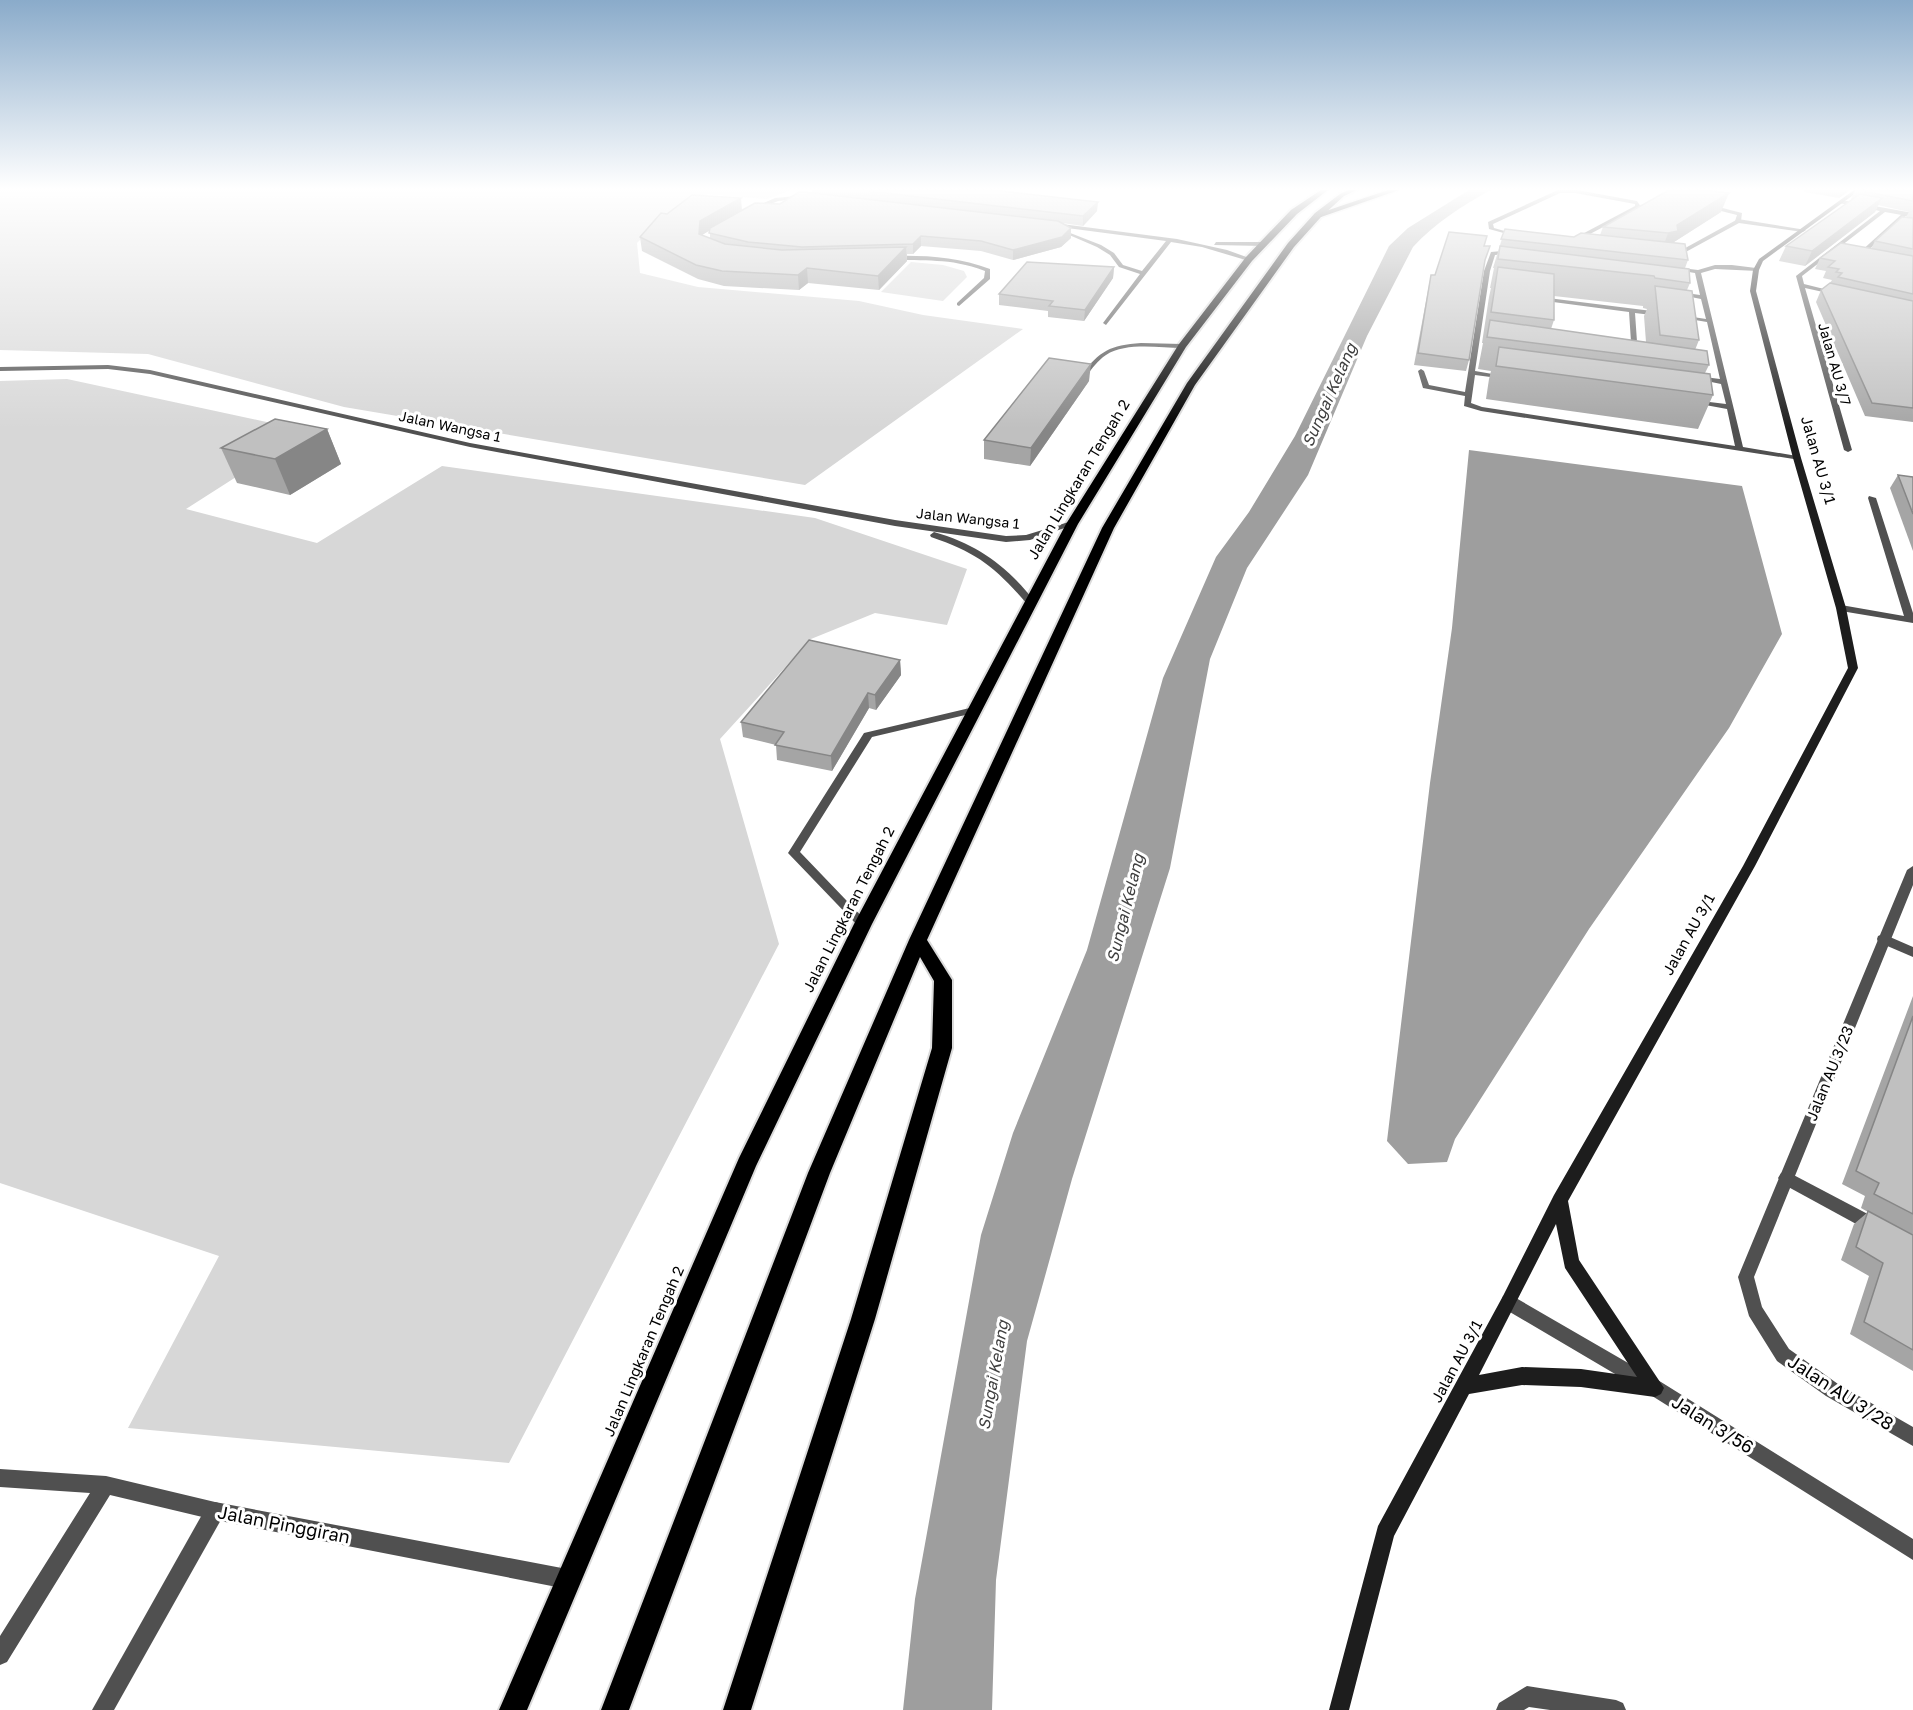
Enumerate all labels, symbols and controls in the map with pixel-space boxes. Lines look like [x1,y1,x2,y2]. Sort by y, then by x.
street label: Jalan AU 3/7 [1815,321,1855,407]
water label: Sungai Kelang [1297,339,1361,450]
street label: Jalan Lingkaran Tengah 2 [1023,396,1133,562]
street label: Jalan Wangsa 1 [397,407,503,445]
street label: Jalan AU 3/1 [1798,414,1840,506]
street label: Jalan Wangsa 1 [915,504,1021,532]
street label: Jalan Lingkaran Tengah 2 [798,823,898,995]
water label: Sungai Kelang [1102,851,1148,964]
street label: Jalan AU 3/1 [1658,890,1718,978]
street label: Jalan AU 3/23 [1802,1023,1856,1123]
street label: Jalan Lingkaran Tengah 2 [599,1263,687,1439]
street label: Jalan AU 3/1 [1427,1317,1485,1405]
water label: Sungai Kelang [974,1318,1013,1431]
street label: Jalan AU 3/28 [1784,1350,1898,1434]
street label: Jalan 3/56 [1668,1390,1758,1458]
street label: Jalan Pinggiran [216,1500,352,1548]

